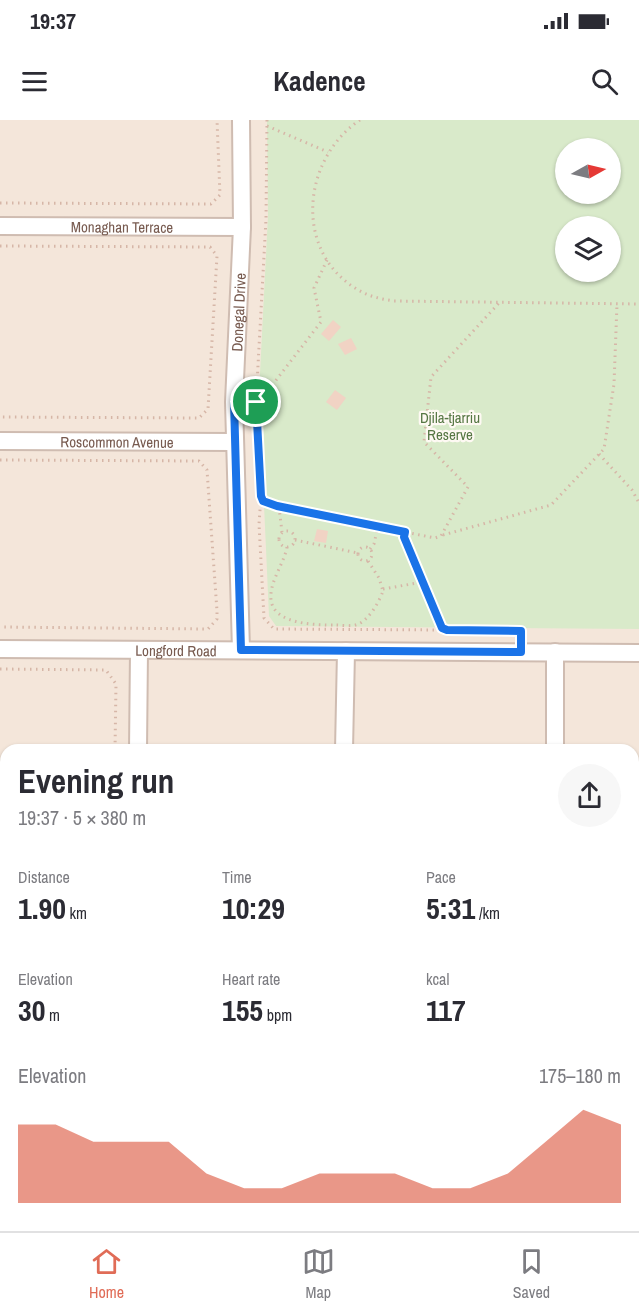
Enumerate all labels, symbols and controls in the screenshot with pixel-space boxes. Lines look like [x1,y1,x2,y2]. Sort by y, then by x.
text: 19:37 [30,6,76,36]
text: Kadence [273,63,366,99]
icon: menu [18,65,51,98]
icon: search [588,65,621,98]
north arrow [555,138,621,204]
map controls [555,138,621,282]
street label: Monaghan Terrace [71,216,173,237]
button: layers [555,216,621,282]
street label: Donegal Drive [226,272,250,352]
pin [230,376,281,427]
icon: arrive [239,385,272,418]
park label: Djila-tjarriu Reserve [420,407,480,445]
street label: Roscommon Avenue [60,431,174,452]
street label: Longford Road [135,639,217,661]
text: Evening run [18,759,174,803]
button: share [558,764,621,827]
text: 19:37 · 5 × 380 m [18,804,146,831]
text: Distance [18,866,70,888]
text: Time [222,866,252,888]
text: Pace [426,866,456,888]
text: 1.90 [18,888,66,928]
text: 10:29 [222,888,285,928]
text: 5:31 [426,888,475,928]
text: km [66,902,87,924]
text: /km [475,902,500,924]
text: Elevation [18,968,73,990]
text: Heart rate [222,968,280,990]
text: kcal [426,968,449,990]
text: 30 [18,990,45,1030]
text: 155 [222,990,263,1030]
text: 117 [426,990,466,1030]
text: m [45,1004,60,1026]
text: bpm [263,1004,292,1026]
text: Elevation [18,1062,86,1089]
text: 175–180 m [539,1062,621,1089]
tab: Home [89,1245,124,1303]
tab: Map [302,1245,335,1303]
tab: Saved [513,1245,550,1303]

